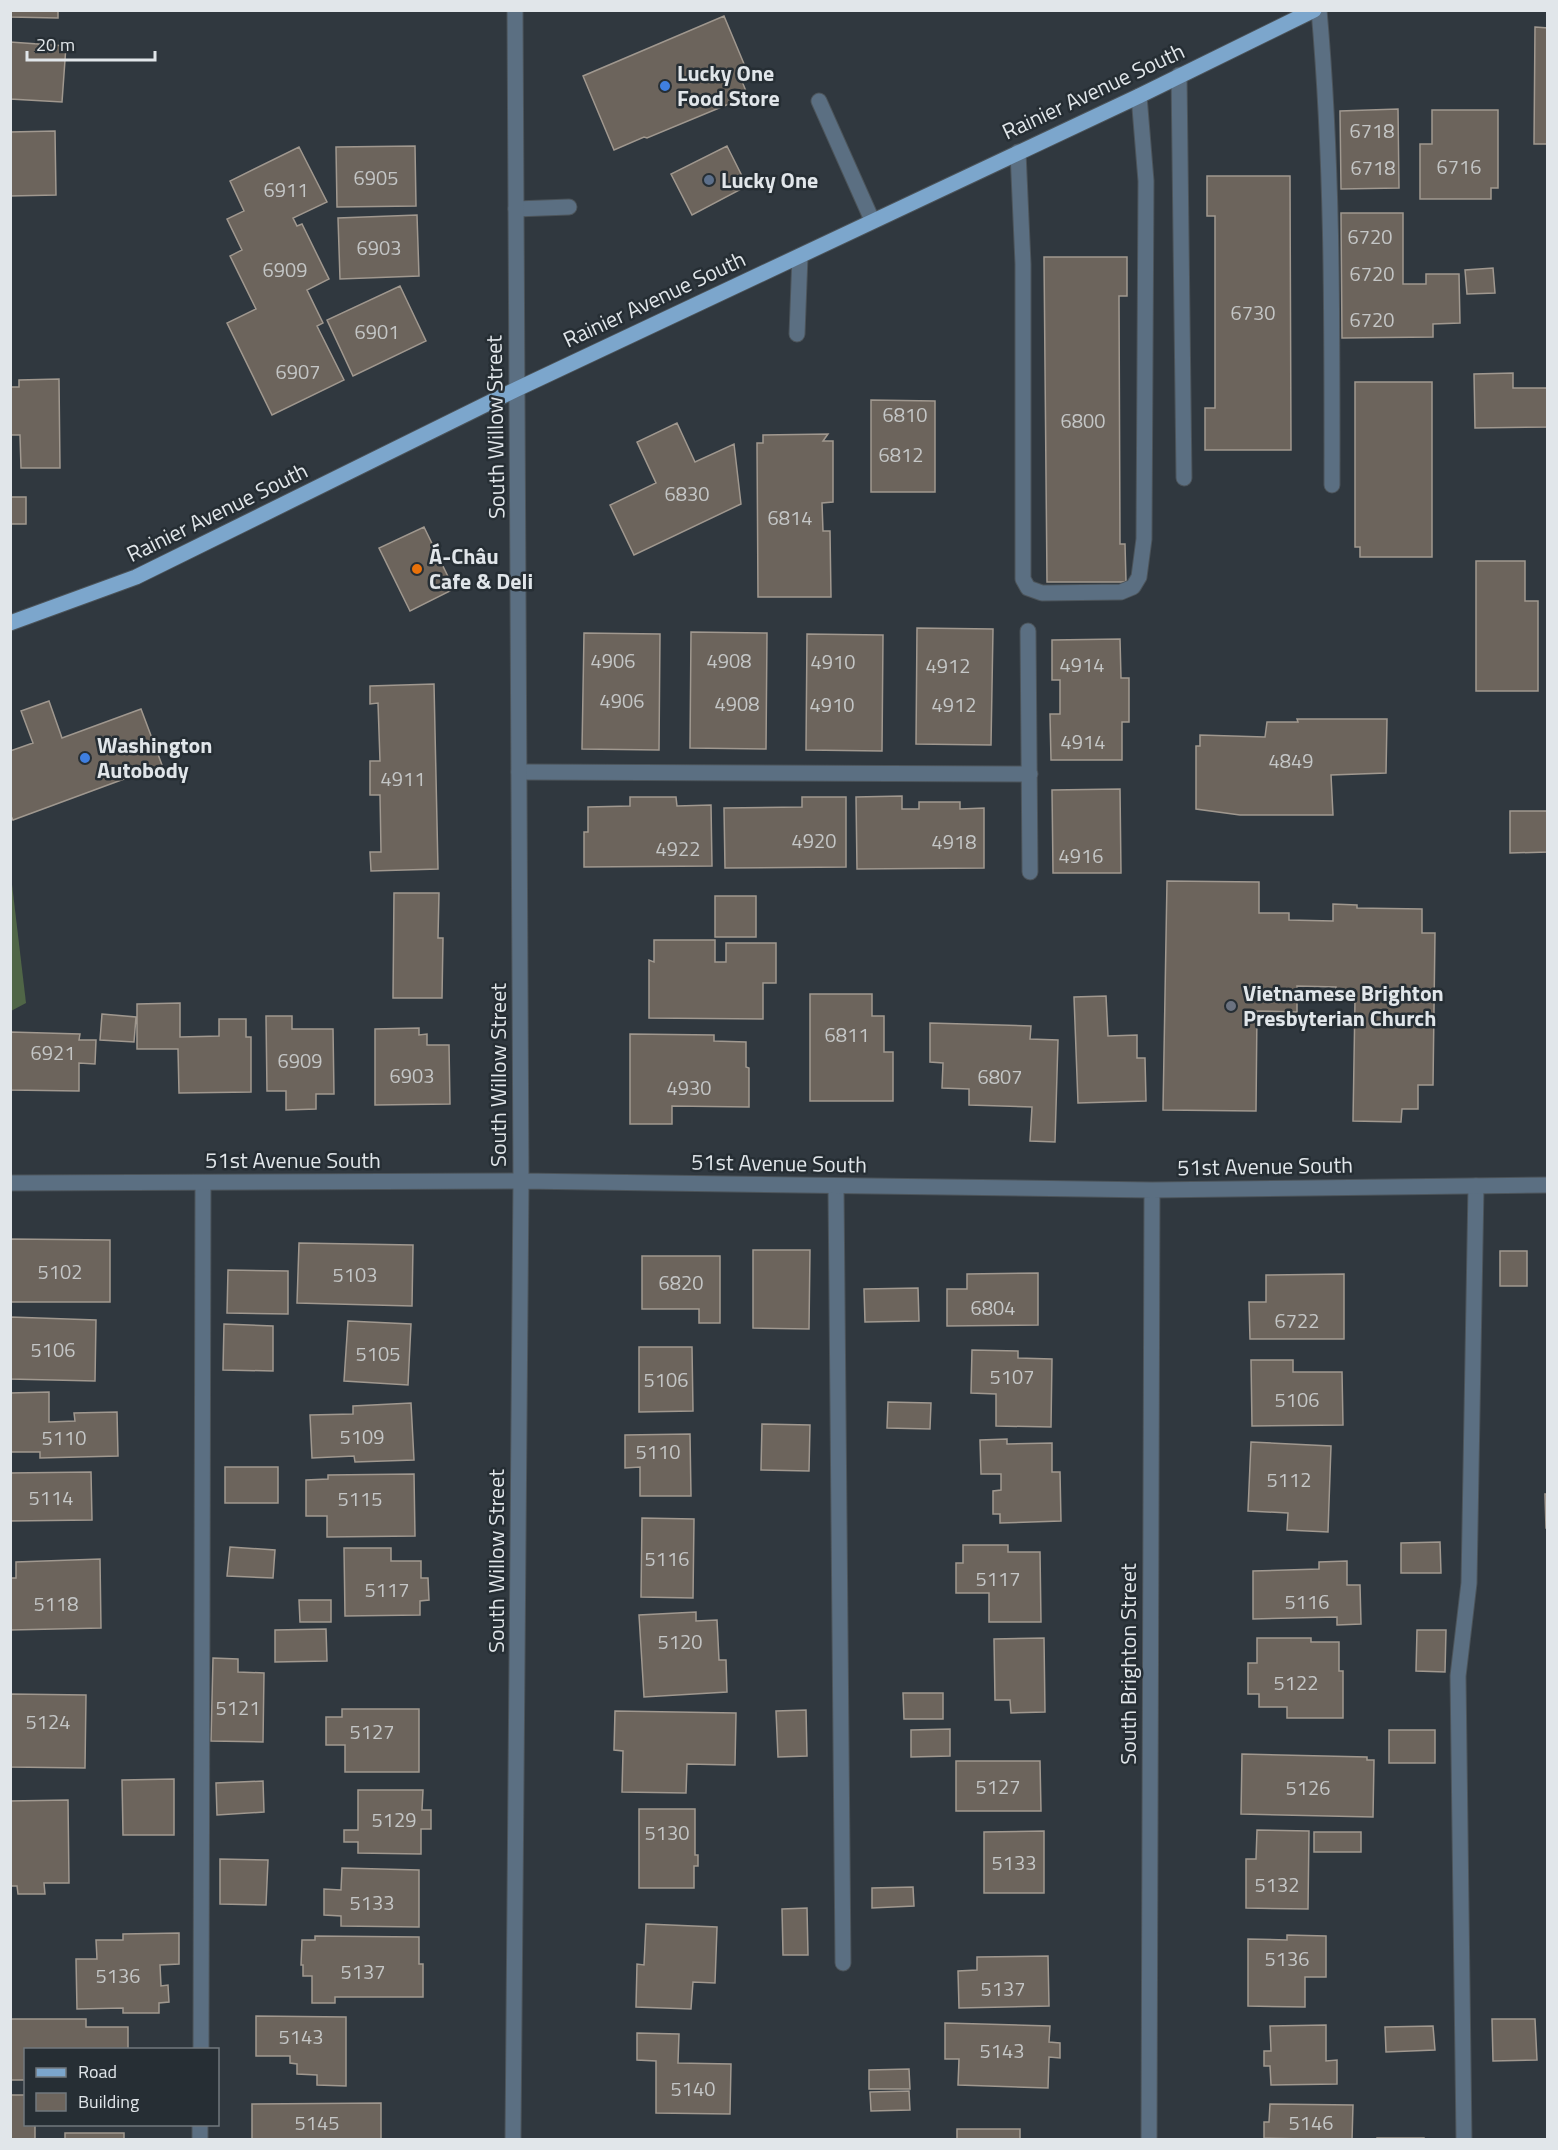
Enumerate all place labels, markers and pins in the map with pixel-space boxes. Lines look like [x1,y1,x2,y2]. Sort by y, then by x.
place label: Lucky One Food Store [677,56,780,115]
marker: Lucky One Food Store [658,79,672,93]
place label: Lucky One [721,163,818,197]
marker: Lucky One [702,173,716,187]
place label: Á-Châu Cafe & Deli [429,539,533,598]
marker: Á-Châu Cafe & Deli [410,562,424,576]
place label: Washington Autobody [97,728,212,787]
marker: Washington Autobody [78,751,92,765]
place label: Vietnamese Brighton Presbyterian Church [1243,976,1444,1035]
marker: Vietnamese Brighton Presbyterian Church [1224,999,1238,1013]

